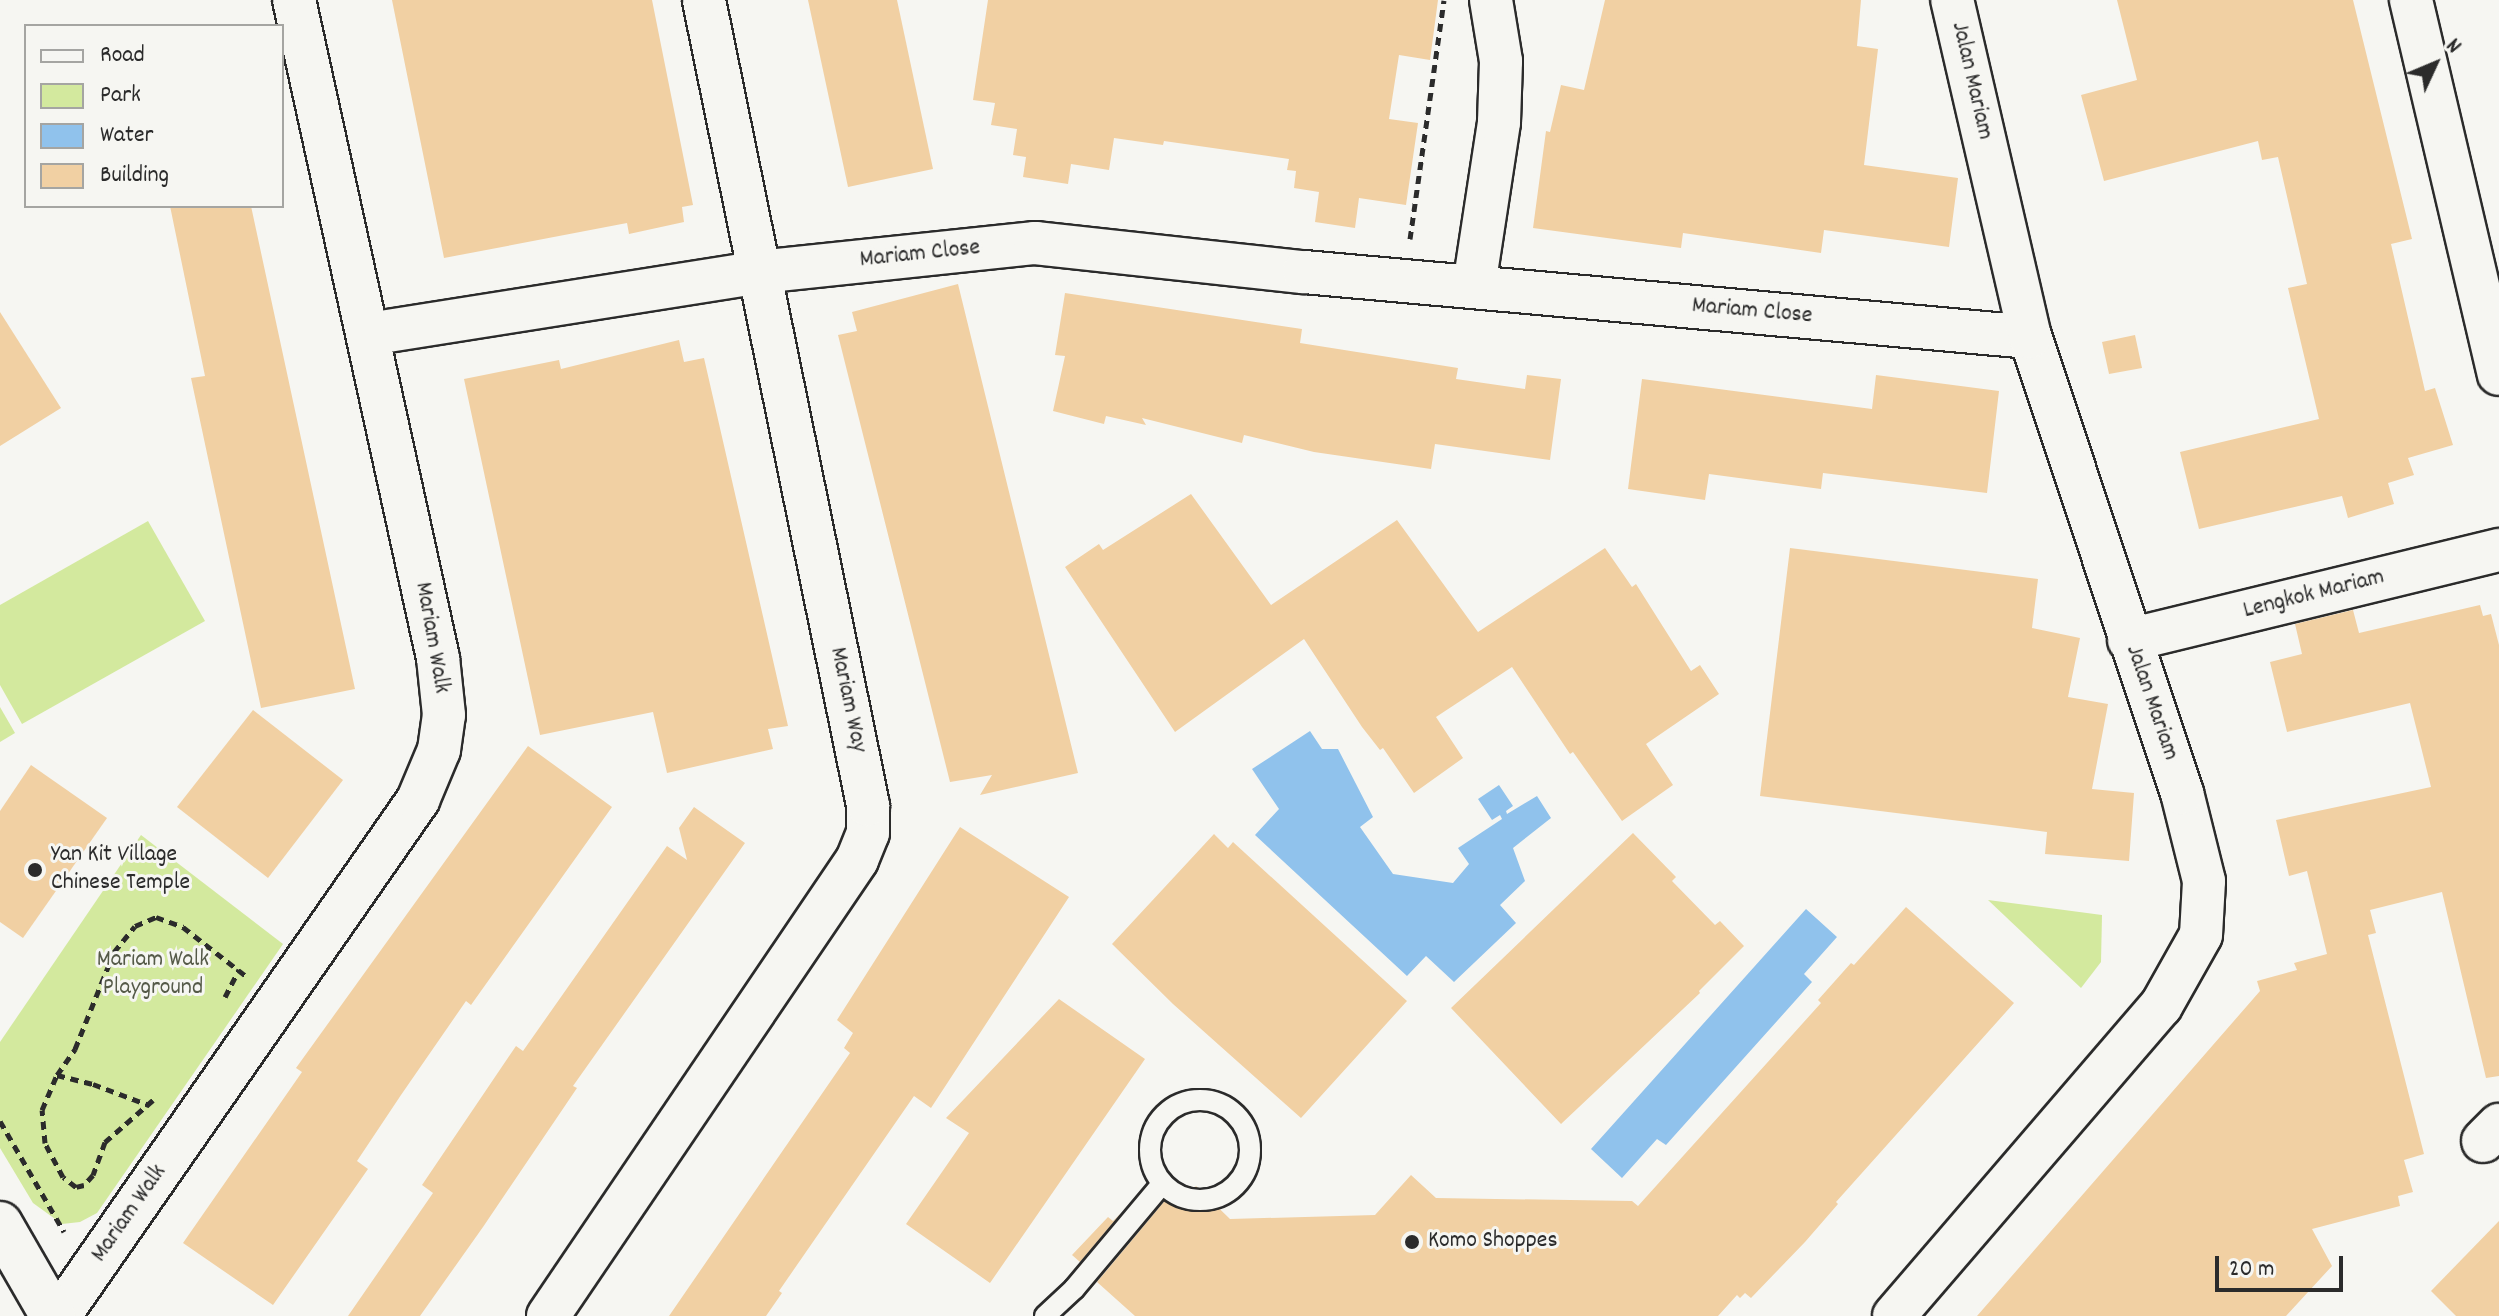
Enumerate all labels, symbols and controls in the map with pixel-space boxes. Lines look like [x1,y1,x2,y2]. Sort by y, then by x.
street label: Jalan Mariam [1943,19,1999,143]
legend [24,24,284,208]
north arrow [2395,24,2475,104]
text: N [2438,32,2468,62]
text: Road [100,39,145,73]
text: Park [100,79,141,113]
text: Water [100,119,153,153]
text: Building [100,159,169,193]
street label: Mariam Close [858,234,982,276]
street label: Mariam Close [1691,292,1813,332]
street label: Lengkok Mariam [2241,564,2387,626]
street label: Mariam Walk [407,580,455,696]
street label: Jalan Mariam [2118,642,2184,764]
street label: Mariam Way [822,645,872,755]
place label: Yan Kit Village Chinese Temple [51,842,190,898]
marker: Yan Kit Village Chinese Temple [26,861,44,879]
park label: Mariam Walk Playground [97,947,209,1003]
street label: Mariam Walk [86,1160,174,1268]
place label: Komo Shoppes [1428,1228,1557,1256]
marker: Komo Shoppes [1403,1233,1421,1251]
scale bar [2219,1240,2347,1290]
text: 20 m [2229,1253,2275,1287]

